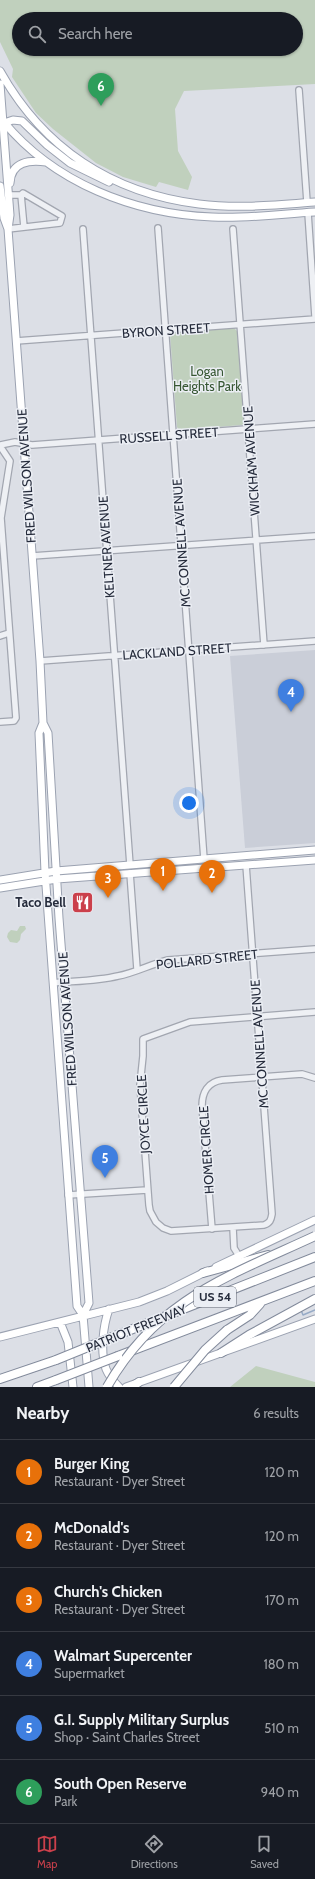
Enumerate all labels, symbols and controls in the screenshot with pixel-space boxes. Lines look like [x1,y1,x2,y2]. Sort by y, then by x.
search box [12,12,303,56]
icon: search [26,23,48,45]
text: Search here [58,25,133,43]
pin: 6 [88,73,114,106]
street label: BYRON STREET [121,319,211,341]
park label: Logan Heights Park [173,363,241,394]
street label: WICKHAM AVENUE [239,406,263,516]
street label: FRED WILSON AVENUE [13,408,39,544]
street label: RUSSELL STREET [119,424,219,446]
street label: MC CONNELL AVENUE [169,478,193,608]
street label: KELTNER AVENUE [94,495,118,599]
street label: LACKLAND STREET [122,639,232,663]
pin: 4 [278,679,304,712]
your location [179,793,199,813]
pin: 1 [150,858,176,891]
pin: 2 [199,860,225,893]
pin: 3 [95,865,121,898]
restaurant icon: Taco Bell [69,889,95,915]
place label: Taco Bell [15,894,67,910]
street label: POLLARD STREET [155,946,259,972]
street label: FRED WILSON AVENUE [54,951,80,1087]
street label: MC CONNELL AVENUE [247,979,271,1109]
street label: JOYCE CIRCLE [133,1074,153,1155]
street label: HOMER CIRCLE [195,1105,217,1195]
pin: 5 [92,1145,118,1178]
road number: US 54 [194,1287,236,1307]
street label: PATRIOT FREEWAY [83,1300,189,1356]
text: Nearby [16,1403,69,1423]
text: 6 results [253,1405,299,1421]
text: Burger King [54,1455,129,1473]
text: 1 [27,1464,31,1480]
text: 120 m [265,1464,299,1480]
text: Restaurant · Dyer Street [54,1473,185,1489]
text: McDonald's [54,1519,129,1537]
text: 2 [26,1528,32,1544]
text: 120 m [265,1528,299,1544]
text: Restaurant · Dyer Street [54,1537,185,1553]
text: Church's Chicken [54,1583,162,1601]
text: 3 [25,1592,33,1608]
text: 170 m [265,1592,299,1608]
text: Restaurant · Dyer Street [54,1601,185,1617]
text: Walmart Supercenter [54,1647,192,1665]
text: 4 [25,1656,33,1672]
text: 180 m [263,1656,299,1672]
text: Supermarket [54,1665,125,1681]
text: G.I. Supply Military Surplus [54,1711,229,1729]
text: 5 [26,1720,32,1736]
text: 510 m [264,1720,299,1736]
text: Shop · Saint Charles Street [54,1729,200,1745]
text: South Open Reserve [54,1775,186,1793]
text: 6 [25,1784,33,1800]
text: 940 m [261,1784,299,1800]
text: Park [54,1793,77,1809]
tab: Map [36,1833,58,1871]
tab: Directions [131,1833,178,1871]
tab: Saved [250,1833,279,1871]

